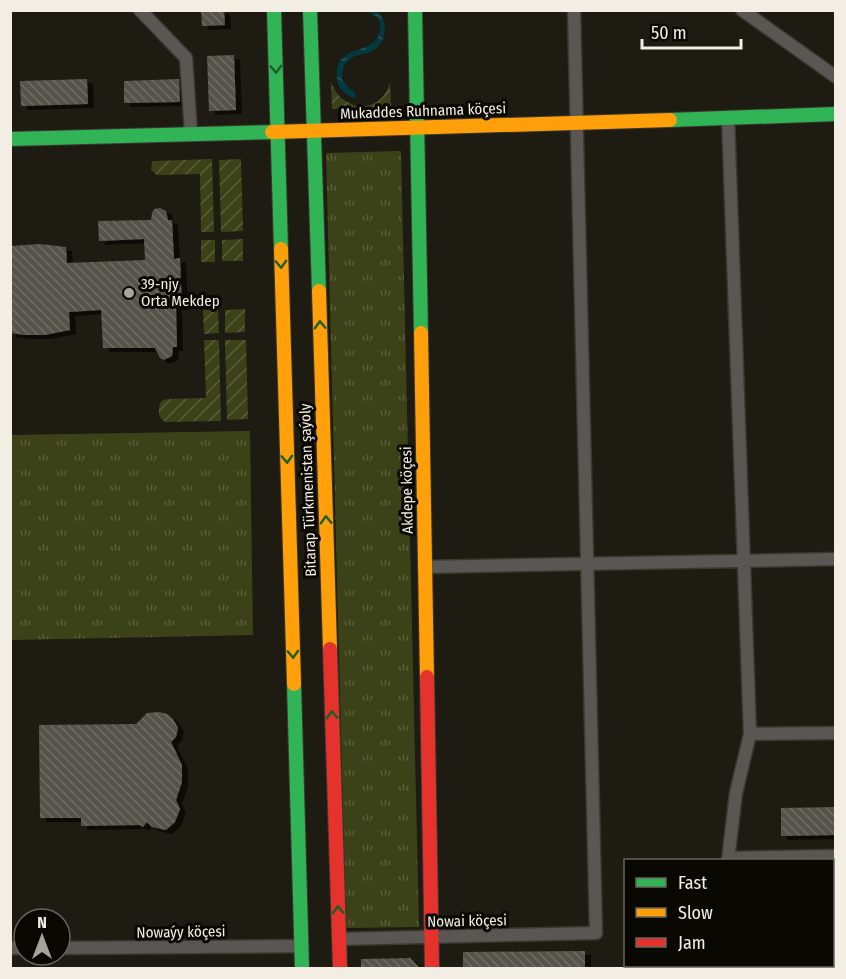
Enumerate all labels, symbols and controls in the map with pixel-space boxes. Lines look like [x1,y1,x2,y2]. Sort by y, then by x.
scale bar [642,12,741,50]
text: 50 m [651,22,687,44]
one-way arrow [269,64,282,73]
street label: Mukaddes Ruhnama köçesi [340,99,506,123]
one-way arrow [275,259,288,268]
place label: 39-njy Orta Mekdep [141,275,220,310]
marker: 39-njy Orta Mekdep [122,286,136,300]
one-way arrow [313,321,326,330]
street label: Bitarap Türkmenistan şaýoly [296,403,320,577]
street label: Akdepe köçesi [397,446,417,534]
one-way arrow [281,454,293,463]
one-way arrow [319,516,332,525]
one-way arrow [287,649,299,658]
one-way arrow [326,711,338,720]
legend [624,859,834,967]
text: Fast [678,872,707,894]
text: Slow [678,902,713,924]
one-way arrow [332,906,344,915]
north arrow [12,907,72,967]
street label: Nowai köçesi [427,911,507,931]
text: N [37,913,47,932]
street label: Nowaýy köçesi [136,922,226,942]
text: Jam [678,932,706,954]

